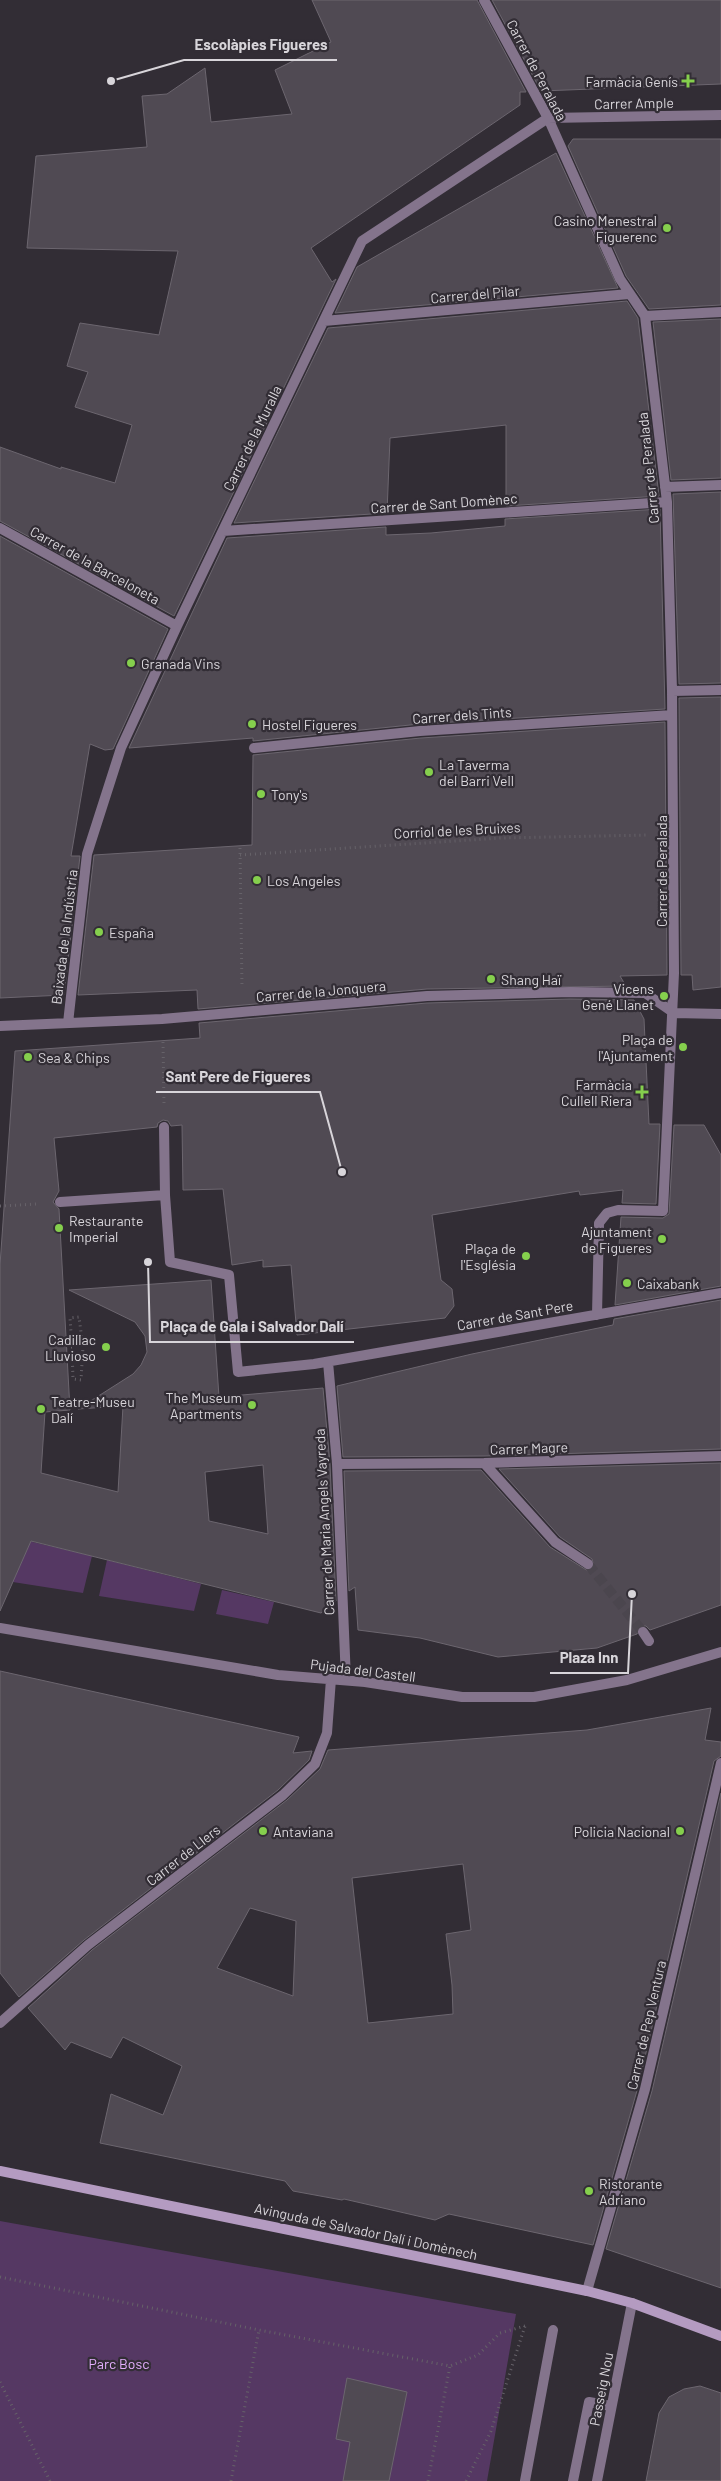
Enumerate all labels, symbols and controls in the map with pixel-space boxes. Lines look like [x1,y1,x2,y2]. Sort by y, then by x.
street label: Carrer de Peralada [503,17,571,123]
callout: Escolàpies Figueres [184,30,337,60]
text: Escolàpies Figueres [194,35,328,53]
place label: Farmàcia Genís [586,73,678,90]
marker: Farmàcia Genís [682,75,694,87]
street label: Carrer Ample [594,94,674,112]
place label: Casino Menestral Figuerenc [554,212,657,245]
marker: Casino Menestral Figuerenc [661,222,673,234]
street label: Carrer del Pilar [430,282,520,306]
street label: Carrer de la Muralla [219,382,285,494]
street label: Carrer de Peralada [634,411,662,525]
street label: Carrer de Sant Domènec [370,489,518,517]
street label: Carrer de la Barceloneta [27,522,163,608]
place label: Granada Vins [141,655,220,672]
marker: Granada Vins [125,657,137,669]
street label: Carrer dels Tints [412,703,513,727]
place label: Hostel Figueres [262,716,357,733]
marker: Hostel Figueres [246,718,258,730]
place label: La Taverma del Barri Vell [439,756,514,789]
marker: La Taverma del Barri Vell [423,766,435,778]
place label: Tony's [271,786,308,803]
marker: Tony's [255,788,267,800]
street label: Carrer de Peralada [653,815,670,927]
street label: Corriol de les Bruixes [393,818,521,842]
street label: Baixada de la Indústria [47,869,81,1005]
place label: Los Angeles [267,872,341,889]
marker: Los Angeles [251,874,263,886]
place label: España [109,924,154,941]
marker: España [93,926,105,938]
place label: Shang Haï [501,971,562,988]
marker: Shang Haï [485,973,497,985]
street label: Carrer de la Jonquera [255,977,387,1005]
place label: Vicens Gené Llanet [582,980,654,1013]
marker: Vicens Gené Llanet [658,990,670,1002]
place label: Plaça de l'Ajuntament [598,1031,673,1064]
marker: Plaça de l'Ajuntament [677,1041,689,1053]
place label: Sea & Chips [38,1049,110,1066]
marker: Sea & Chips [22,1051,34,1063]
callout: Sant Pere de Figueres [156,1062,320,1092]
text: Sant Pere de Figueres [166,1067,311,1085]
place label: Farmàcia Cullell Riera [561,1076,632,1109]
marker: Farmàcia Cullell Riera [636,1086,648,1098]
place label: Restaurante Imperial [69,1212,143,1245]
marker: Restaurante Imperial [53,1222,65,1234]
place label: Ajuntament de Figueres [581,1223,652,1256]
marker: Ajuntament de Figueres [656,1233,668,1245]
place label: Plaça de l'Església [460,1240,516,1273]
marker: Plaça de l'Església [520,1250,532,1262]
place label: Caixabank [637,1275,699,1292]
marker: Caixabank [621,1277,633,1289]
street label: Carrer de Sant Pere [456,1296,574,1334]
callout: Plaça de Gala i Salvador Dalí [150,1312,354,1342]
text: Plaça de Gala i Salvador Dalí [160,1317,344,1335]
place label: Cadillac Lluvioso [45,1331,96,1364]
marker: Cadillac Lluvioso [100,1341,112,1353]
place label: The Museum Apartments [166,1389,242,1422]
place label: Teatre-Museu Dalí [51,1393,135,1426]
marker: The Museum Apartments [246,1399,258,1411]
marker: Teatre-Museu Dalí [35,1403,47,1415]
street label: Carrer de Maria Angels Vayreda [311,1428,337,1616]
street label: Carrer Magre [490,1438,568,1458]
callout: Plaza Inn [550,1643,628,1673]
text: Plaza Inn [560,1648,618,1666]
street label: Pujada del Castell [309,1655,417,1685]
street label: Carrer de Llers [143,1821,224,1889]
place label: Antaviana [273,1823,333,1840]
place label: Policia Nacional [574,1823,670,1840]
marker: Antaviana [257,1825,269,1837]
marker: Policia Nacional [674,1825,686,1837]
street label: Carrer de Pep Ventura [623,1959,669,2091]
place label: Ristorante Adriano [599,2175,663,2208]
marker: Ristorante Adriano [583,2185,595,2197]
street label: Avinguda de Salvador Dalí i Domènech [253,2199,479,2263]
street label: Passeig Nou [586,2351,616,2427]
park label: Parc Bosc [89,2355,149,2372]

